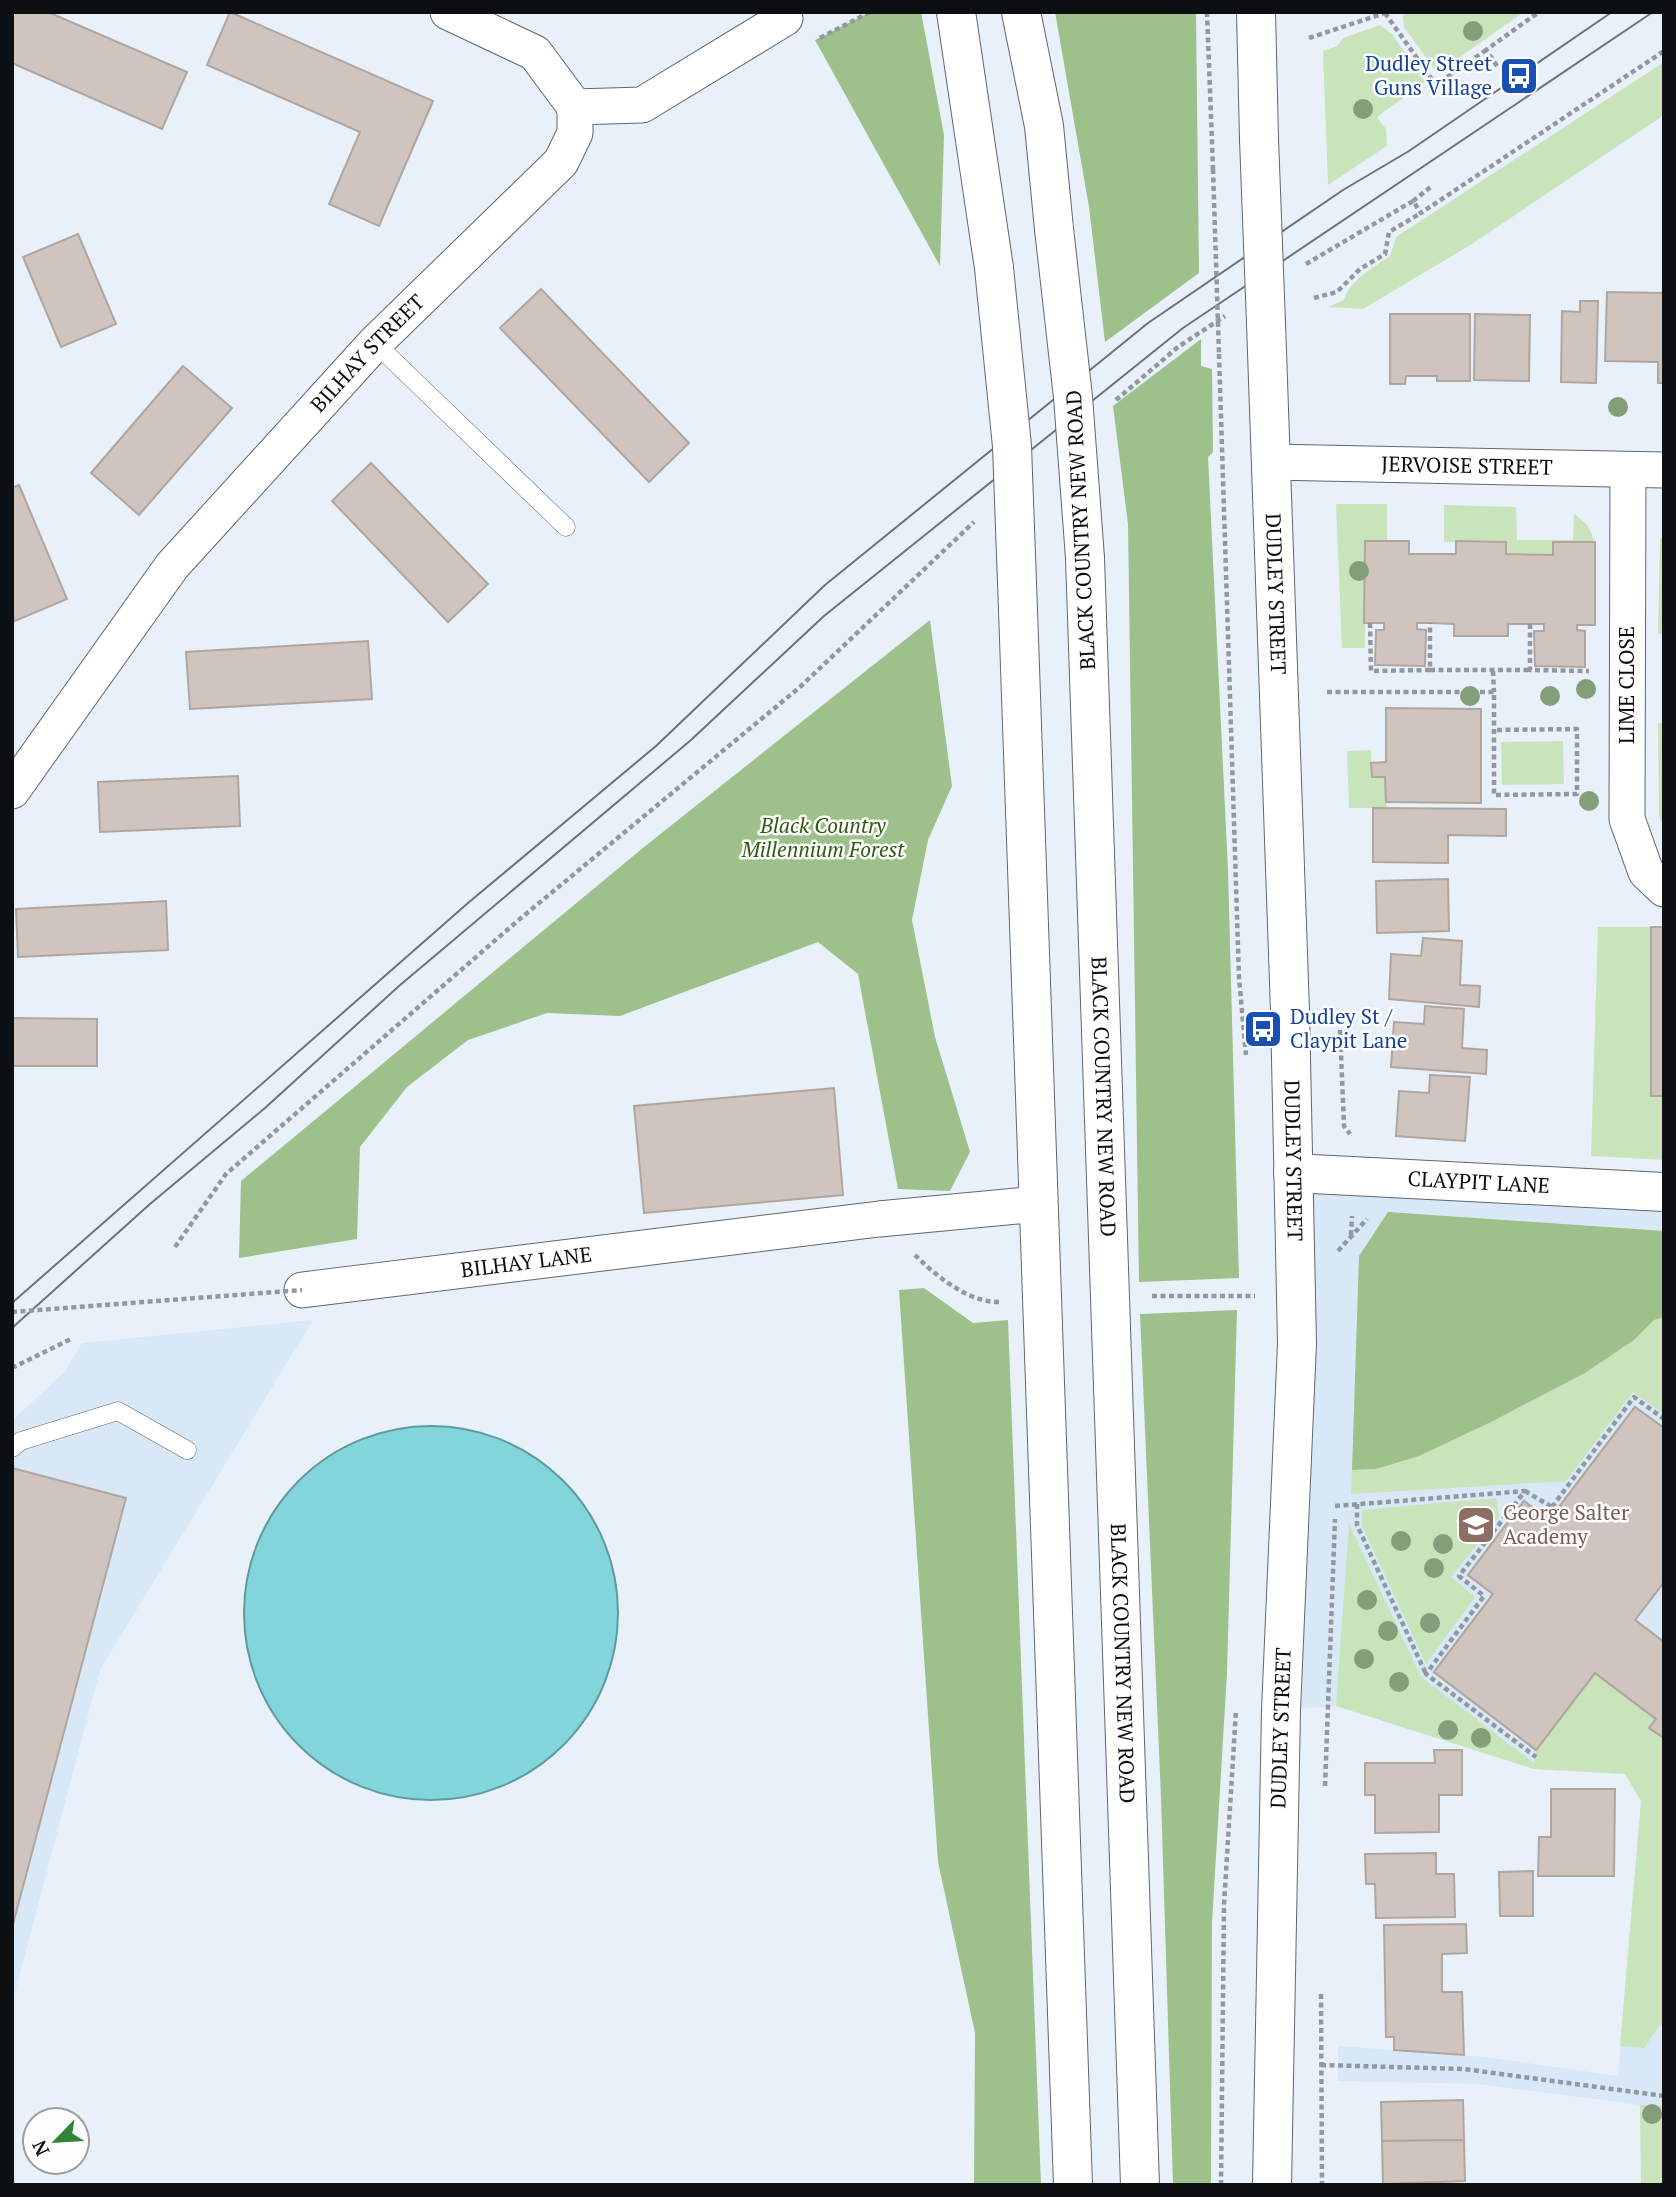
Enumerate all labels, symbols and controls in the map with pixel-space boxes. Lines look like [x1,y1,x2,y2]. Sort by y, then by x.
place label: Dudley Street Guns Village [1365,49,1492,101]
bus stop icon: Dudley Street Guns Village [1498,55,1540,97]
street label: BILHAY STREET [304,288,430,418]
street label: BLACK COUNTRY NEW ROAD [1059,389,1101,671]
street label: JERVOISE STREET [1381,449,1553,481]
street label: DUDLEY STREET [1260,513,1293,675]
street label: LIME CLOSE [1612,626,1640,744]
park label: Black Country Millennium Forest [741,811,905,863]
street label: BLACK COUNTRY NEW ROAD [1085,956,1123,1237]
place label: Dudley St / Claypit Lane [1290,1002,1407,1054]
bus stop icon: Dudley St / Claypit Lane [1242,1008,1284,1050]
street label: DUDLEY STREET [1278,1080,1310,1242]
street label: CLAYPIT LANE [1407,1164,1551,1199]
street label: BILHAY LANE [459,1239,593,1283]
place label: George Salter Academy [1503,1498,1629,1550]
school or university icon: George Salter Academy [1455,1504,1497,1546]
street label: BLACK COUNTRY NEW ROAD [1105,1523,1142,1804]
street label: DUDLEY STREET [1263,1647,1297,1809]
north arrow [21,2106,91,2176]
text: N [26,2136,55,2160]

